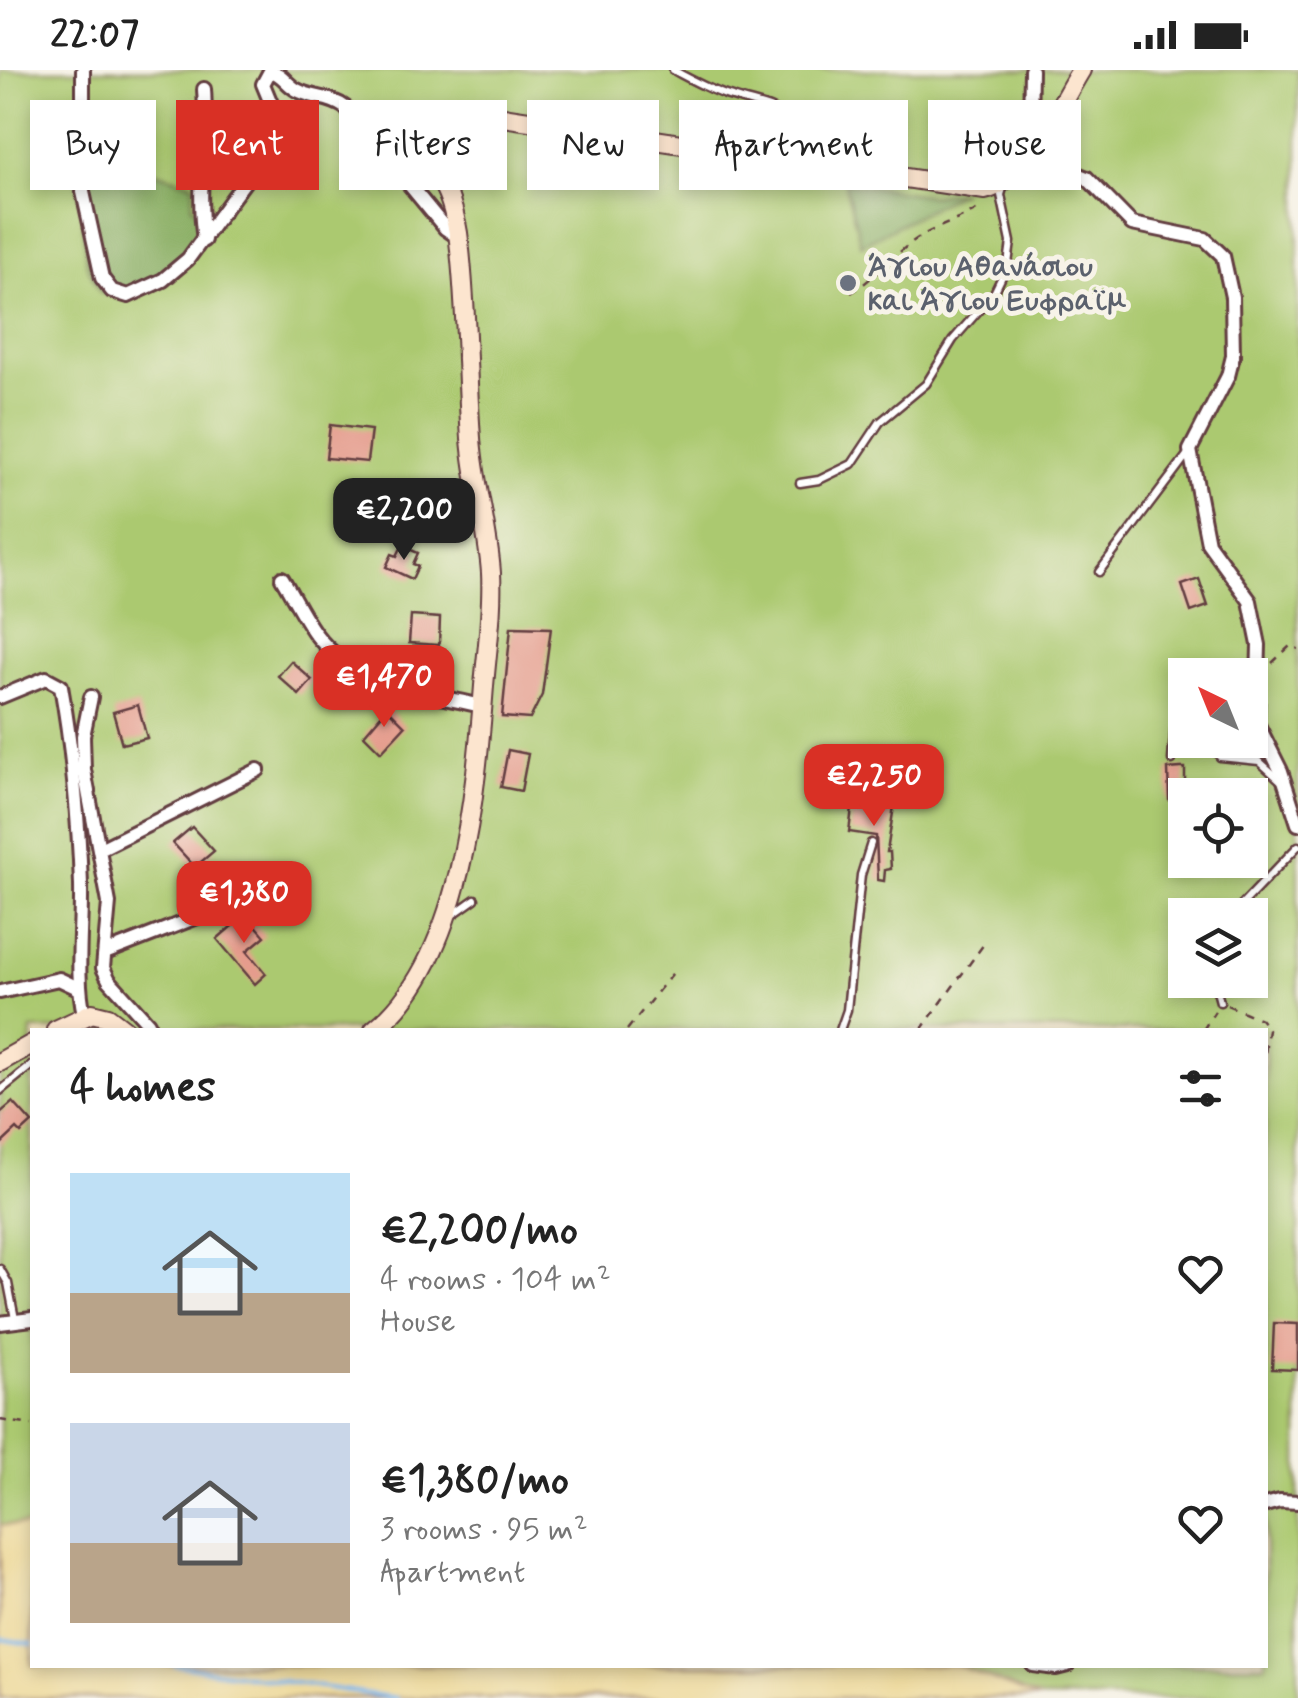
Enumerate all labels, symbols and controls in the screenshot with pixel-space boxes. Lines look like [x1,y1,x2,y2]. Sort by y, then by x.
text: 22:07 [50,11,139,60]
chip: Buy [30,100,156,190]
chip: Rent [176,100,319,190]
chip: Filters [339,100,507,190]
chip: New [527,100,659,190]
chip: Apartment [679,100,908,190]
chip: House [928,100,1081,190]
place label: Άγιου Αθανάσιου και Άγιου Ευφραϊμ [868,248,1127,321]
marker: Άγιου Αθανάσιου και Άγιου Ευφραϊμ [837,272,859,294]
pin: €2,200 [323,478,485,563]
text: €2,200 [355,489,453,531]
pin: €1,470 [303,645,465,730]
text: €1,470 [335,656,433,698]
north arrow [1168,658,1268,758]
map controls [1168,658,1268,998]
pin: €2,250 [793,744,955,829]
text: €2,250 [826,755,922,797]
button: locate [1168,778,1268,878]
pin: €1,380 [163,861,325,946]
text: €1,380 [199,872,289,914]
button: layers [1168,898,1268,998]
text: 4 homes [70,1061,216,1116]
icon: filters [1173,1061,1228,1116]
text: €2,200/mo [380,1204,578,1259]
icon: home [150,1213,270,1333]
icon: heart [1173,1246,1228,1301]
text: 4 rooms · 104 m² [380,1259,611,1301]
text: House [380,1301,456,1343]
text: €1,380/mo [380,1454,569,1509]
icon: home [150,1463,270,1583]
icon: heart [1173,1496,1228,1551]
text: 3 rooms · 95 m² [380,1509,588,1551]
text: Apartment [380,1551,525,1593]

